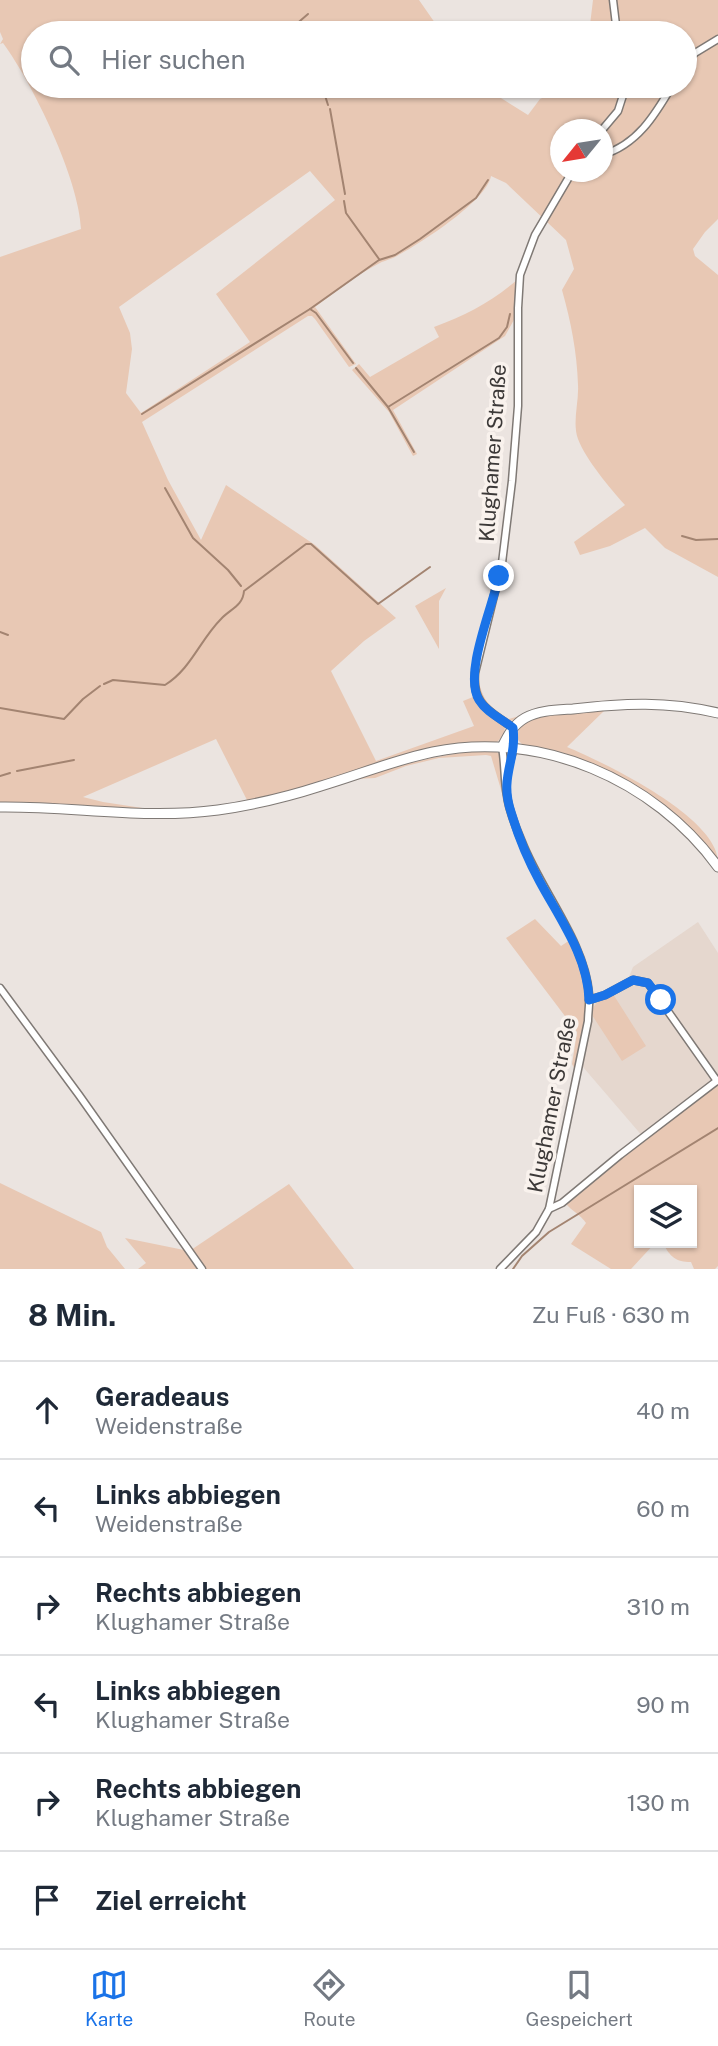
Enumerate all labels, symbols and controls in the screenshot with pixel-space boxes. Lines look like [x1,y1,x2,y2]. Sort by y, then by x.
search box [21,21,697,98]
icon: search [45,41,83,79]
text: Hier suchen [101,44,246,75]
north arrow [550,119,613,182]
street label: Klughamer Straße [474,363,511,543]
route end [483,560,514,591]
route start [645,984,676,1015]
street label: Klughamer Straße [522,1015,581,1195]
map controls [634,1185,697,1248]
button: layers [634,1185,697,1248]
text: 8 Min. [28,1297,116,1333]
text: Zu Fuß · 630 m [532,1301,690,1328]
text: Geradeaus [95,1381,230,1412]
icon: ahead [28,1391,66,1429]
text: 40 m [636,1397,690,1424]
text: Weidenstraße [95,1412,243,1439]
text: Links abbiegen [95,1479,281,1510]
icon: left [28,1489,66,1527]
text: 60 m [636,1495,690,1522]
text: Weidenstraße [95,1510,243,1537]
text: Rechts abbiegen [95,1577,301,1608]
icon: right [28,1587,66,1625]
text: 310 m [627,1593,690,1620]
text: Klughamer Straße [95,1608,290,1635]
text: Links abbiegen [95,1675,281,1706]
icon: left [28,1685,66,1723]
text: 90 m [636,1691,690,1718]
text: Klughamer Straße [95,1706,290,1733]
text: Rechts abbiegen [95,1773,301,1804]
icon: right [28,1783,66,1821]
text: 130 m [627,1789,690,1816]
text: Klughamer Straße [95,1804,290,1831]
icon: arrive [28,1881,66,1919]
text: Ziel erreicht [95,1885,247,1916]
tab: Karte [85,1966,133,2030]
tab: Route [303,1966,356,2030]
tab: Gespeichert [526,1966,633,2030]

